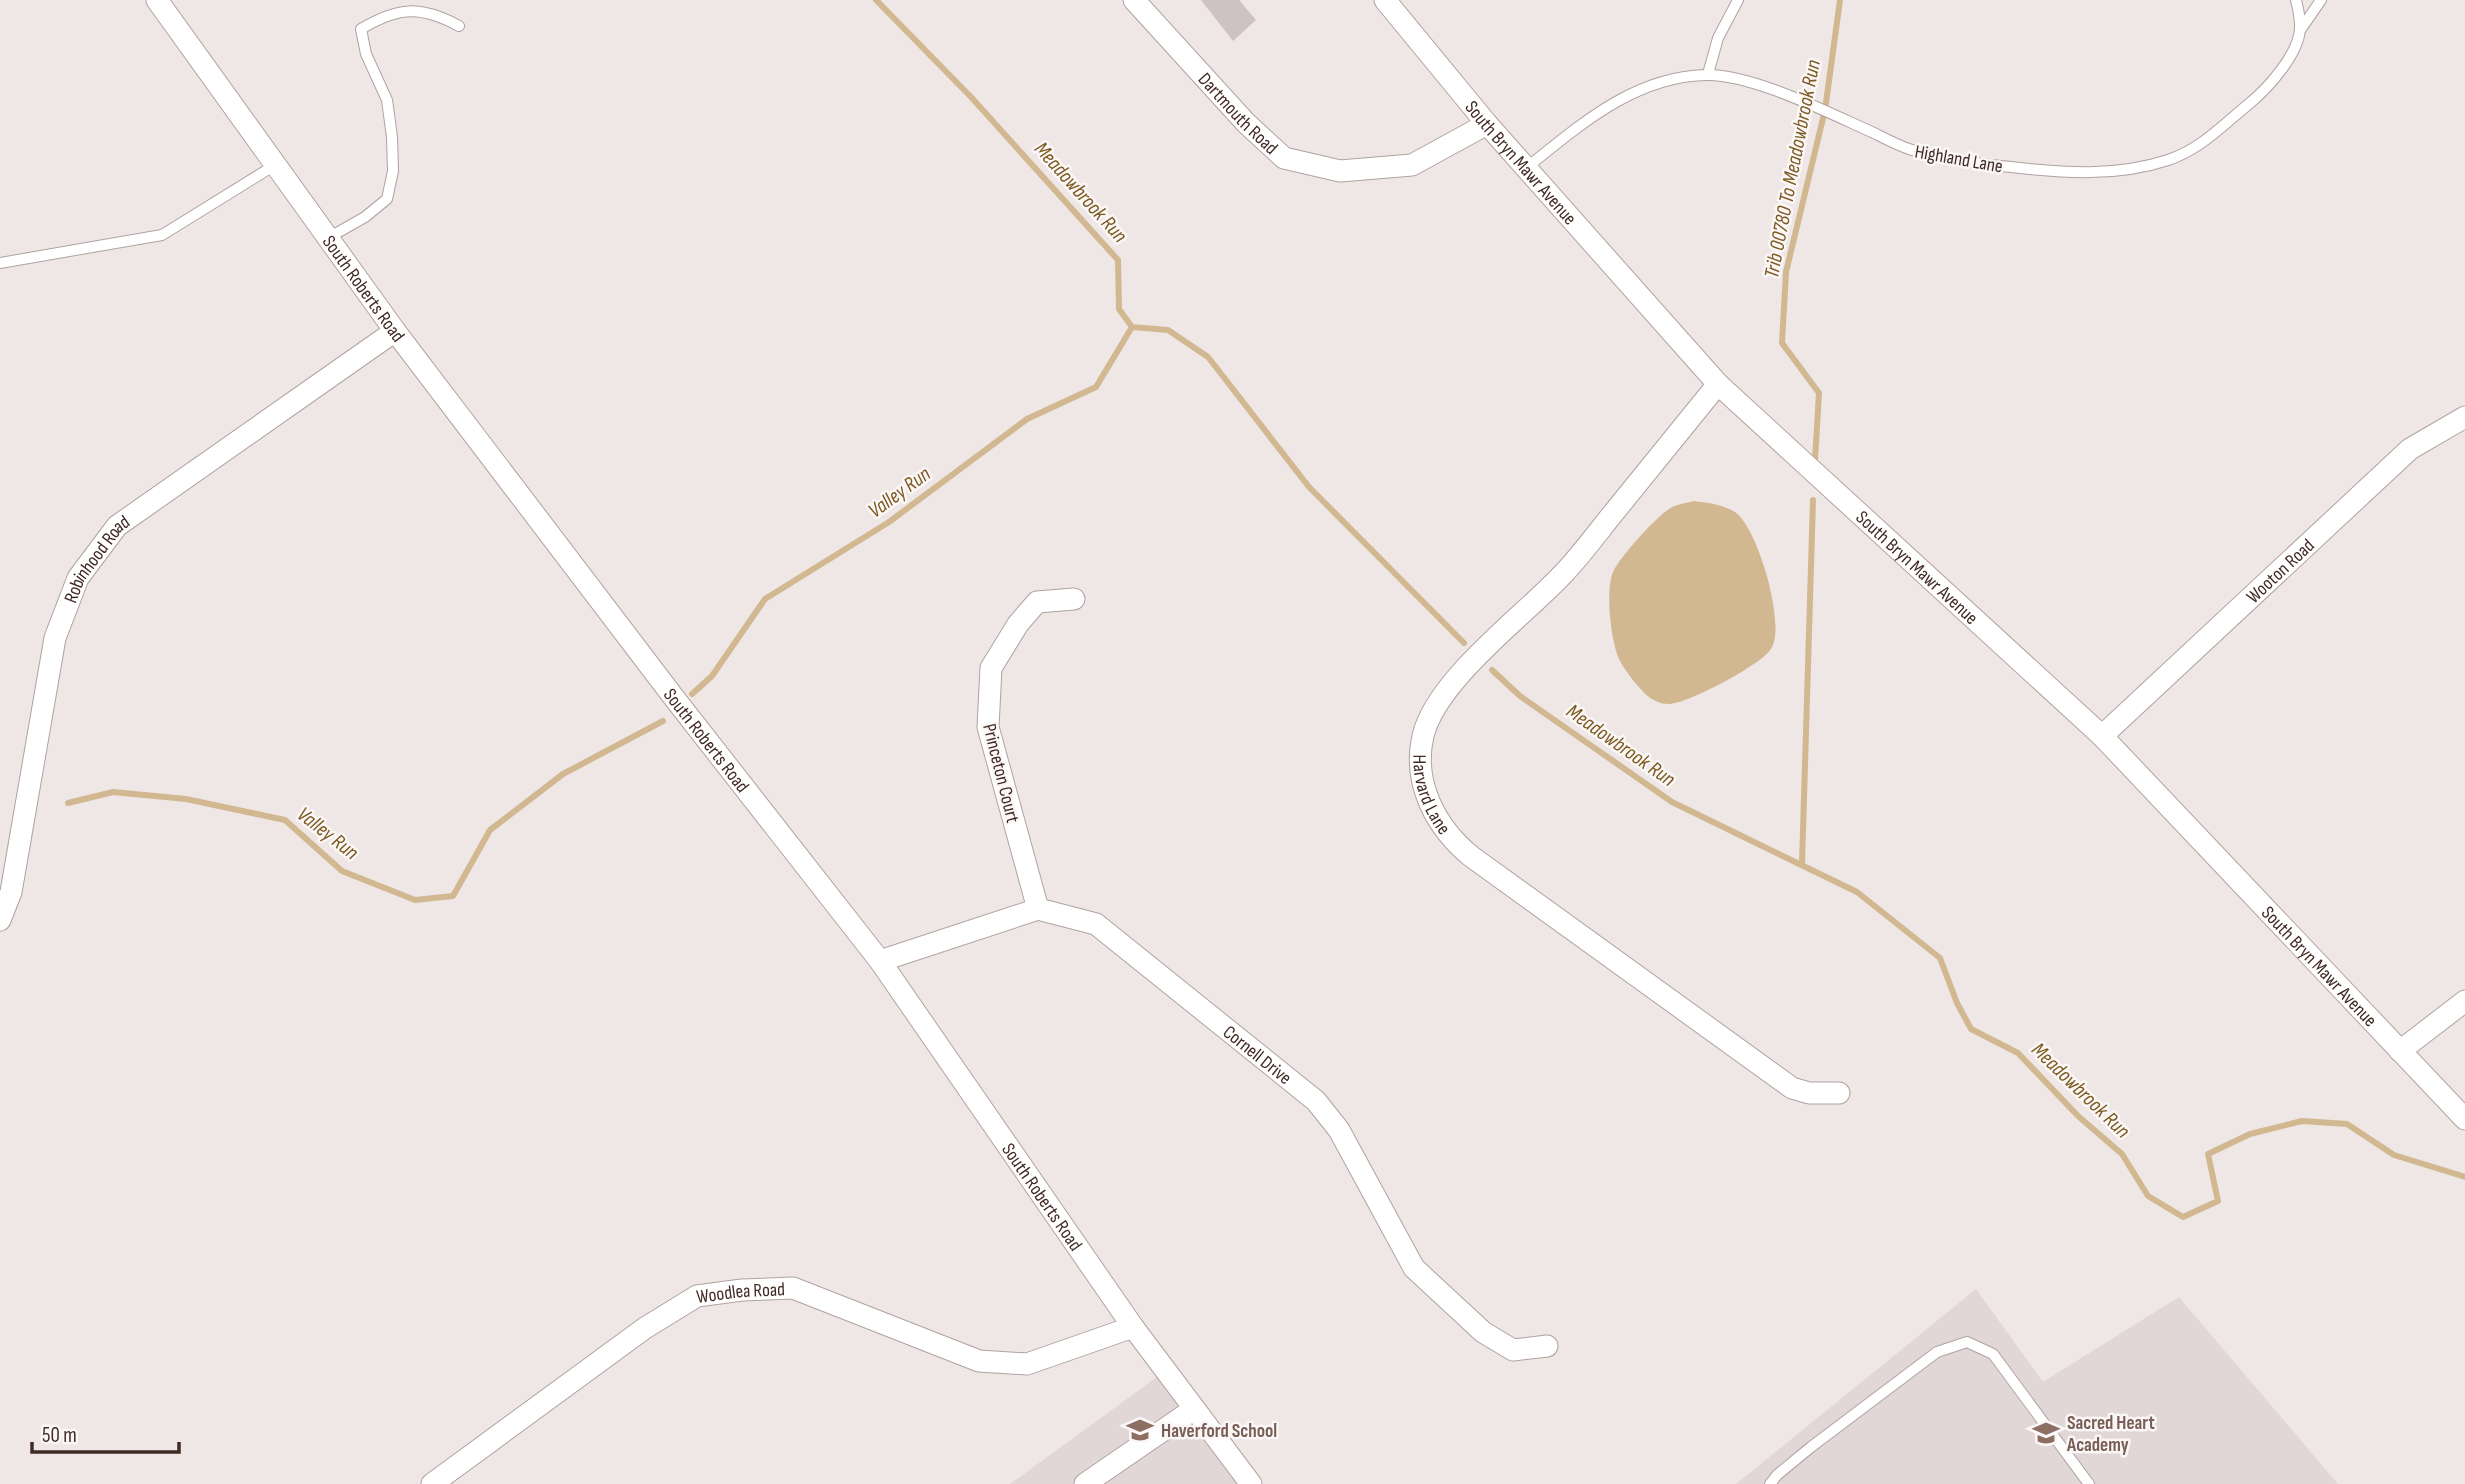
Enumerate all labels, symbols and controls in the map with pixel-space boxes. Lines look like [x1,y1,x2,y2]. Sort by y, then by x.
water label: Trib 00780 To Meadowbrook Run [1759,58,1826,280]
street label: Dartmouth Road [1193,68,1282,160]
street label: South Bryn Mawr Avenue [1460,96,1581,230]
water label: Meadowbrook Run [1029,137,1132,248]
street label: Highland Lane [1913,140,2005,179]
street label: South Roberts Road [317,231,409,347]
water label: Valley Run [863,461,935,523]
street label: South Bryn Mawr Avenue [1851,506,1982,630]
street label: Robinhood Road [60,511,134,606]
street label: Wooton Road [2242,534,2319,609]
street label: South Roberts Road [658,684,754,797]
water label: Meadowbrook Run [1562,699,1680,792]
street label: Princeton Court [977,721,1024,825]
street label: Harvard Lane [1407,755,1455,839]
water label: Valley Run [292,802,363,865]
street label: South Bryn Mawr Avenue [2256,902,2381,1032]
street label: Cornell Drive [1218,1021,1296,1090]
water label: Meadowbrook Run [2026,1037,2135,1144]
street label: South Roberts Road [996,1139,1087,1256]
street label: Woodlea Road [695,1278,786,1309]
scale bar [32,1410,178,1454]
place label: Sacred Heart Academy [2066,1412,2155,1457]
school or university icon: Haverford School [1125,1415,1155,1445]
school or university icon: Sacred Heart Academy [2031,1418,2061,1448]
place label: Haverford School [1161,1420,1277,1443]
text: 50 m [42,1423,77,1448]

